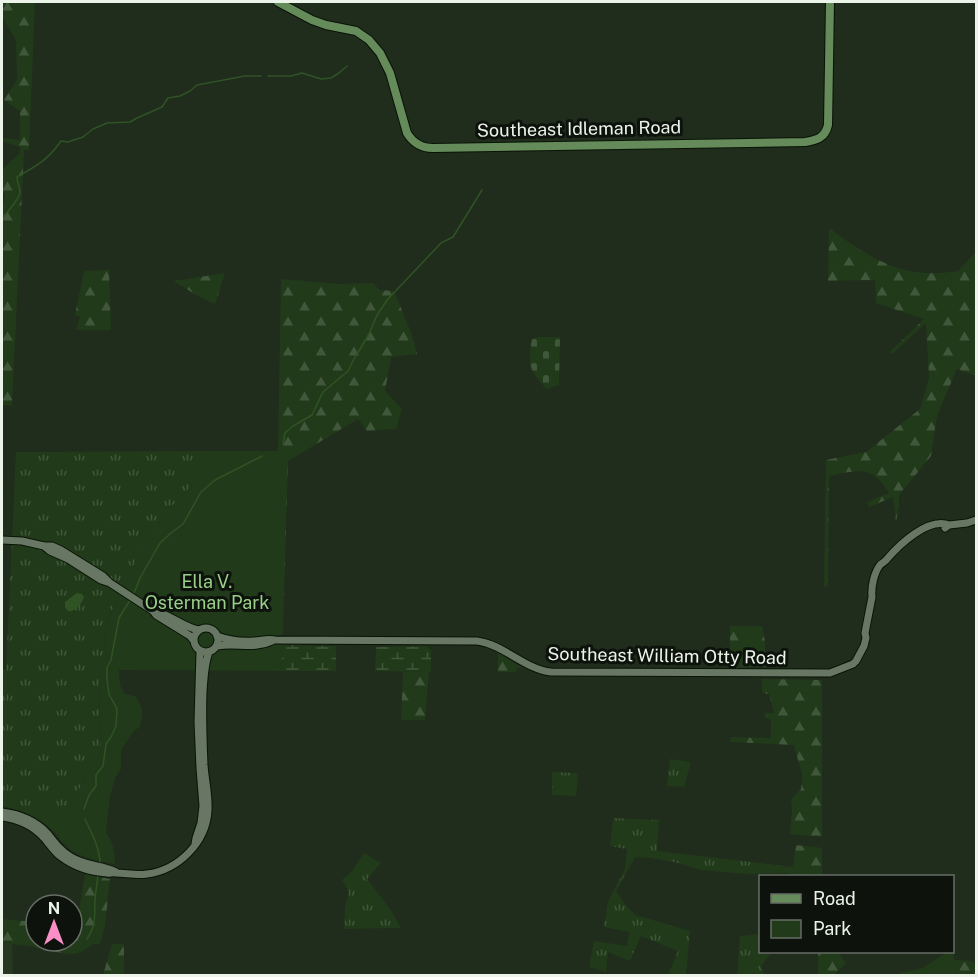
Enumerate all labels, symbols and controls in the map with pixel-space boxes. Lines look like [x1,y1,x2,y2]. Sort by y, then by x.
street label: Southeast Idleman Road [477,116,681,141]
park label: Ella V. Osterman Park [145,571,269,613]
street label: Southeast William Otty Road [547,643,787,668]
legend [759,875,954,953]
text: Road [813,888,856,909]
north arrow [24,893,84,953]
text: N [48,899,60,918]
text: Park [813,918,851,939]

